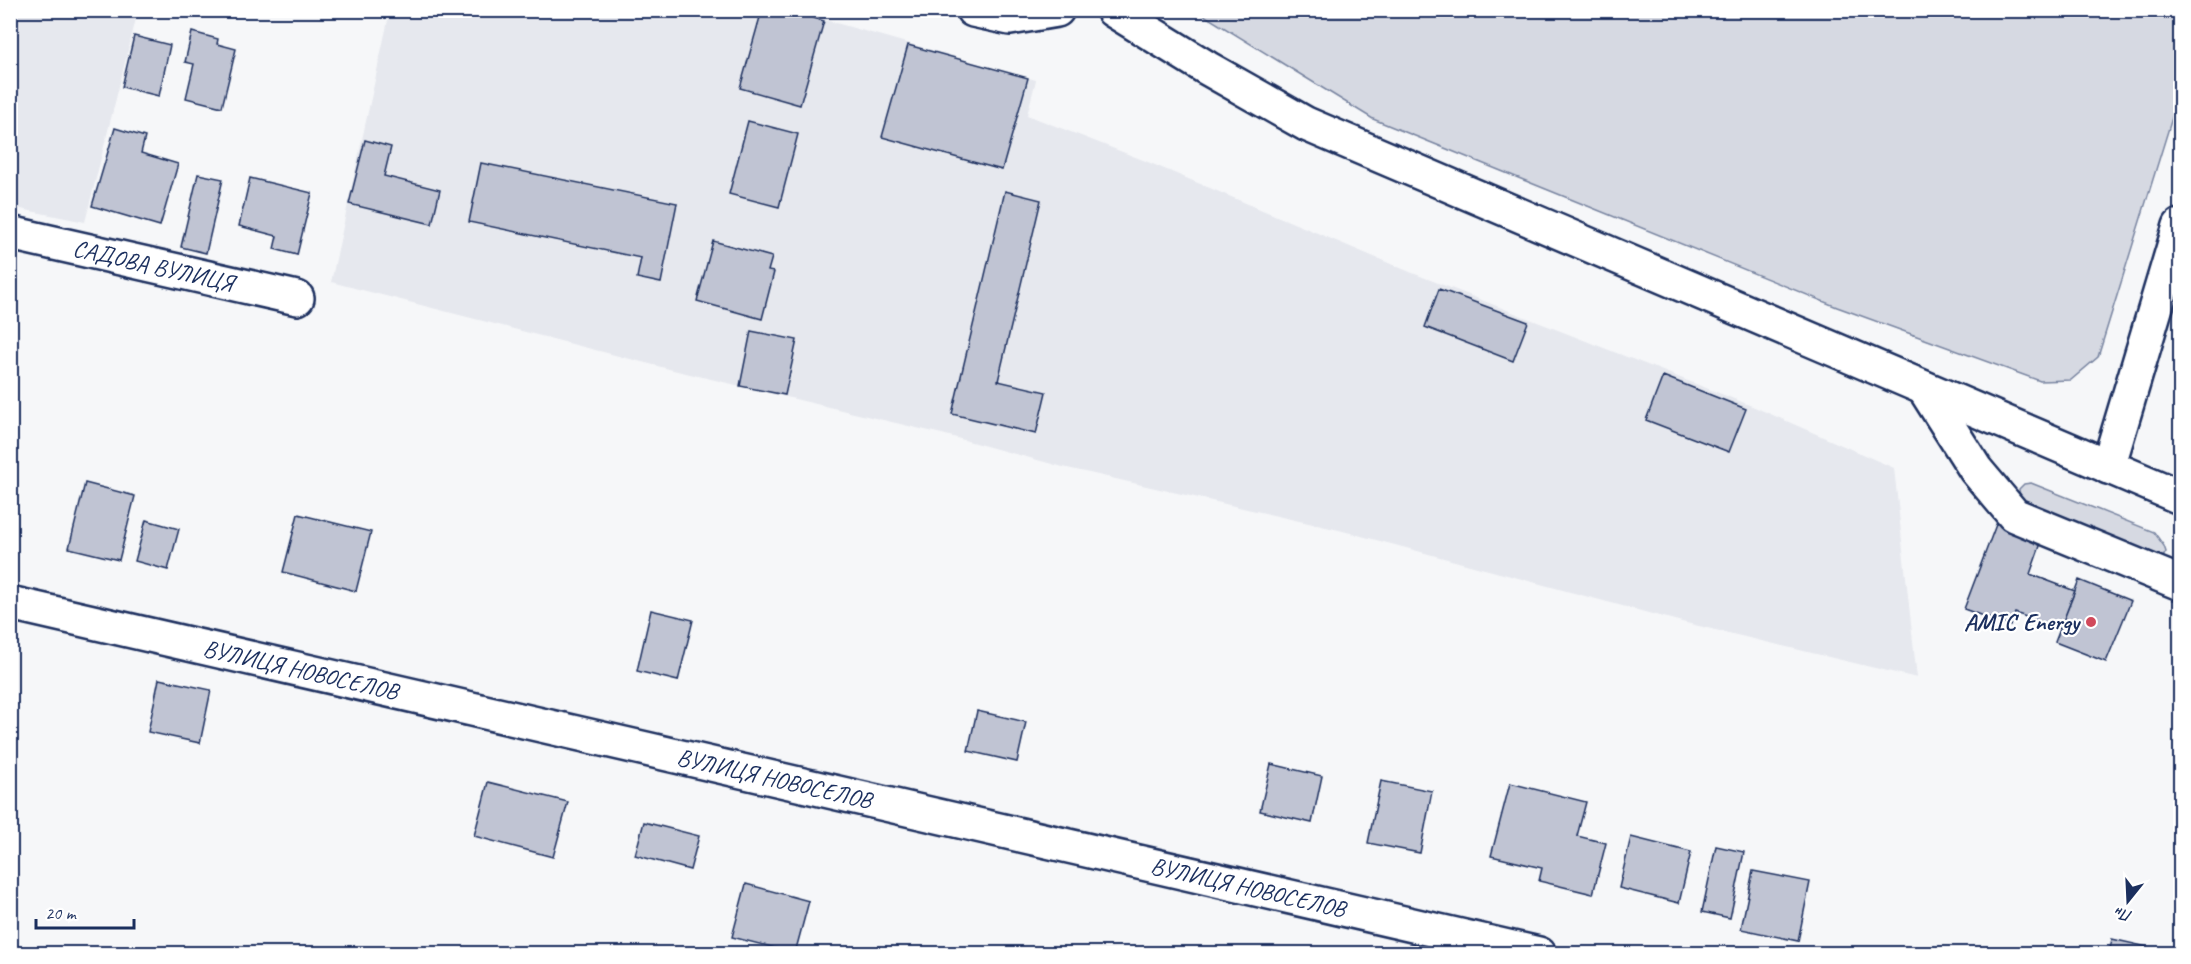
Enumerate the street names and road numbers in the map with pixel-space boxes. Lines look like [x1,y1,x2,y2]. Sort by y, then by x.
street label: САДОВА ВУЛИЦЯ [70,233,240,299]
street label: ВУЛИЦЯ НОВОСЕЛОВ [201,633,403,707]
street label: ВУЛИЦЯ НОВОСЕЛОВ [674,742,877,816]
street label: ВУЛИЦЯ НОВОСЕЛОВ [1148,850,1350,925]

